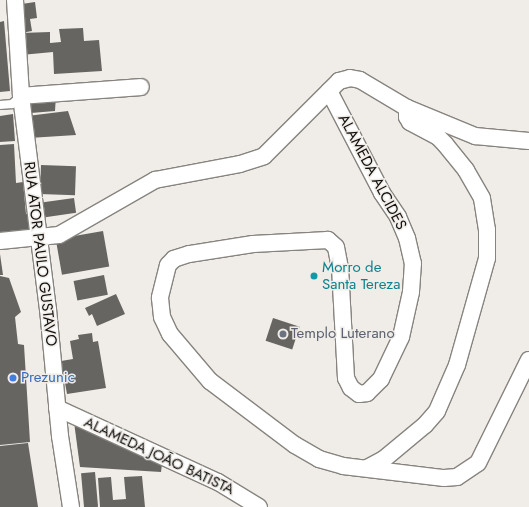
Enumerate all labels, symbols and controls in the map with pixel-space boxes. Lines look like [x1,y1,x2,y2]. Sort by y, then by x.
street label: ALAMEDA ALCIDES [334,111,410,233]
street label: RUA ATOR PAULO GUSTAVO [20,161,60,347]
place label: Morro de Santa Tereza [322,258,400,293]
marker: Morro de Santa Tereza [309,271,319,281]
place label: Templo Luterano [291,325,395,343]
marker: Templo Luterano [278,329,288,339]
place label: Prezunic [21,369,75,387]
marker: Prezunic [8,373,18,383]
street label: ALAMEDA JOÃO BATISTA [81,413,237,499]

